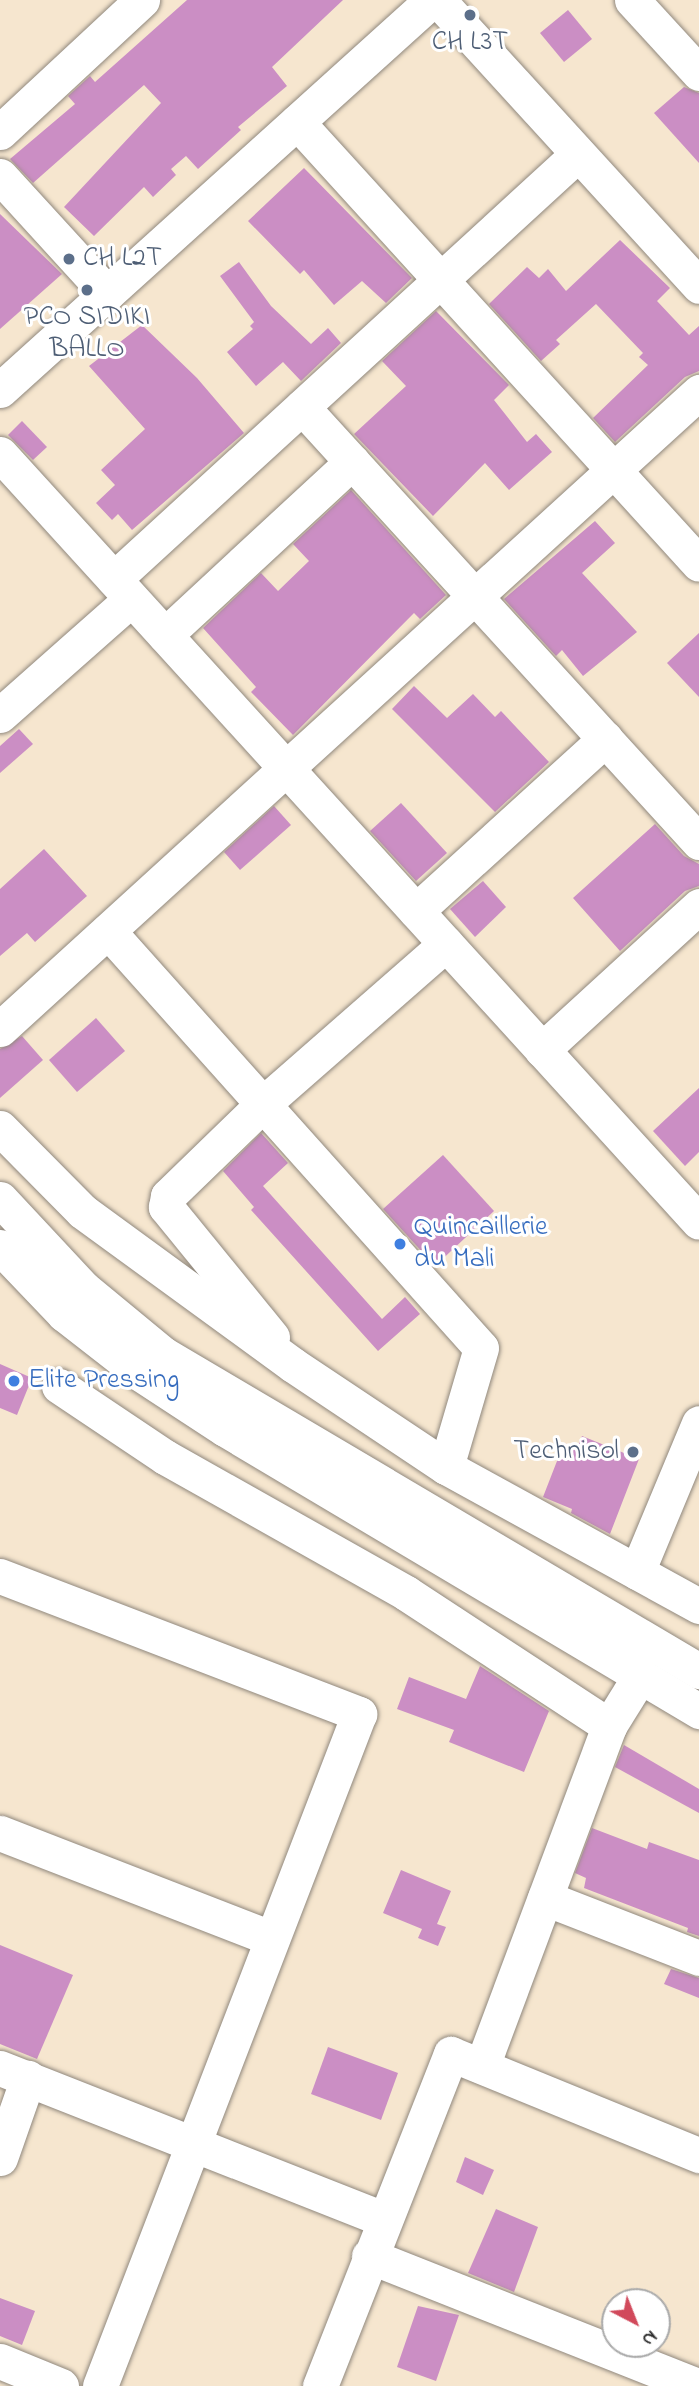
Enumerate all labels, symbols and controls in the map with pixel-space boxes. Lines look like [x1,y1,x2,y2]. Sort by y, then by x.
marker: CH L3T [462,7,478,23]
place label: CH L3T [432,26,508,60]
place label: CH L2T [83,242,162,276]
marker: CH L2T [61,251,77,267]
marker: PCO SIDIKI BALLO [79,282,95,298]
place label: PCO SIDIKI BALLO [24,301,150,367]
place label: Quincaillerie du Mali [414,1211,548,1277]
marker: Quincaillerie du Mali [392,1236,408,1252]
place label: Elite Pressing [28,1364,179,1398]
marker: Elite Pressing [6,1373,22,1389]
place label: Technisol [513,1435,619,1469]
marker: Technisol [625,1444,641,1460]
north arrow [601,2288,671,2358]
text: N [635,2323,663,2352]

